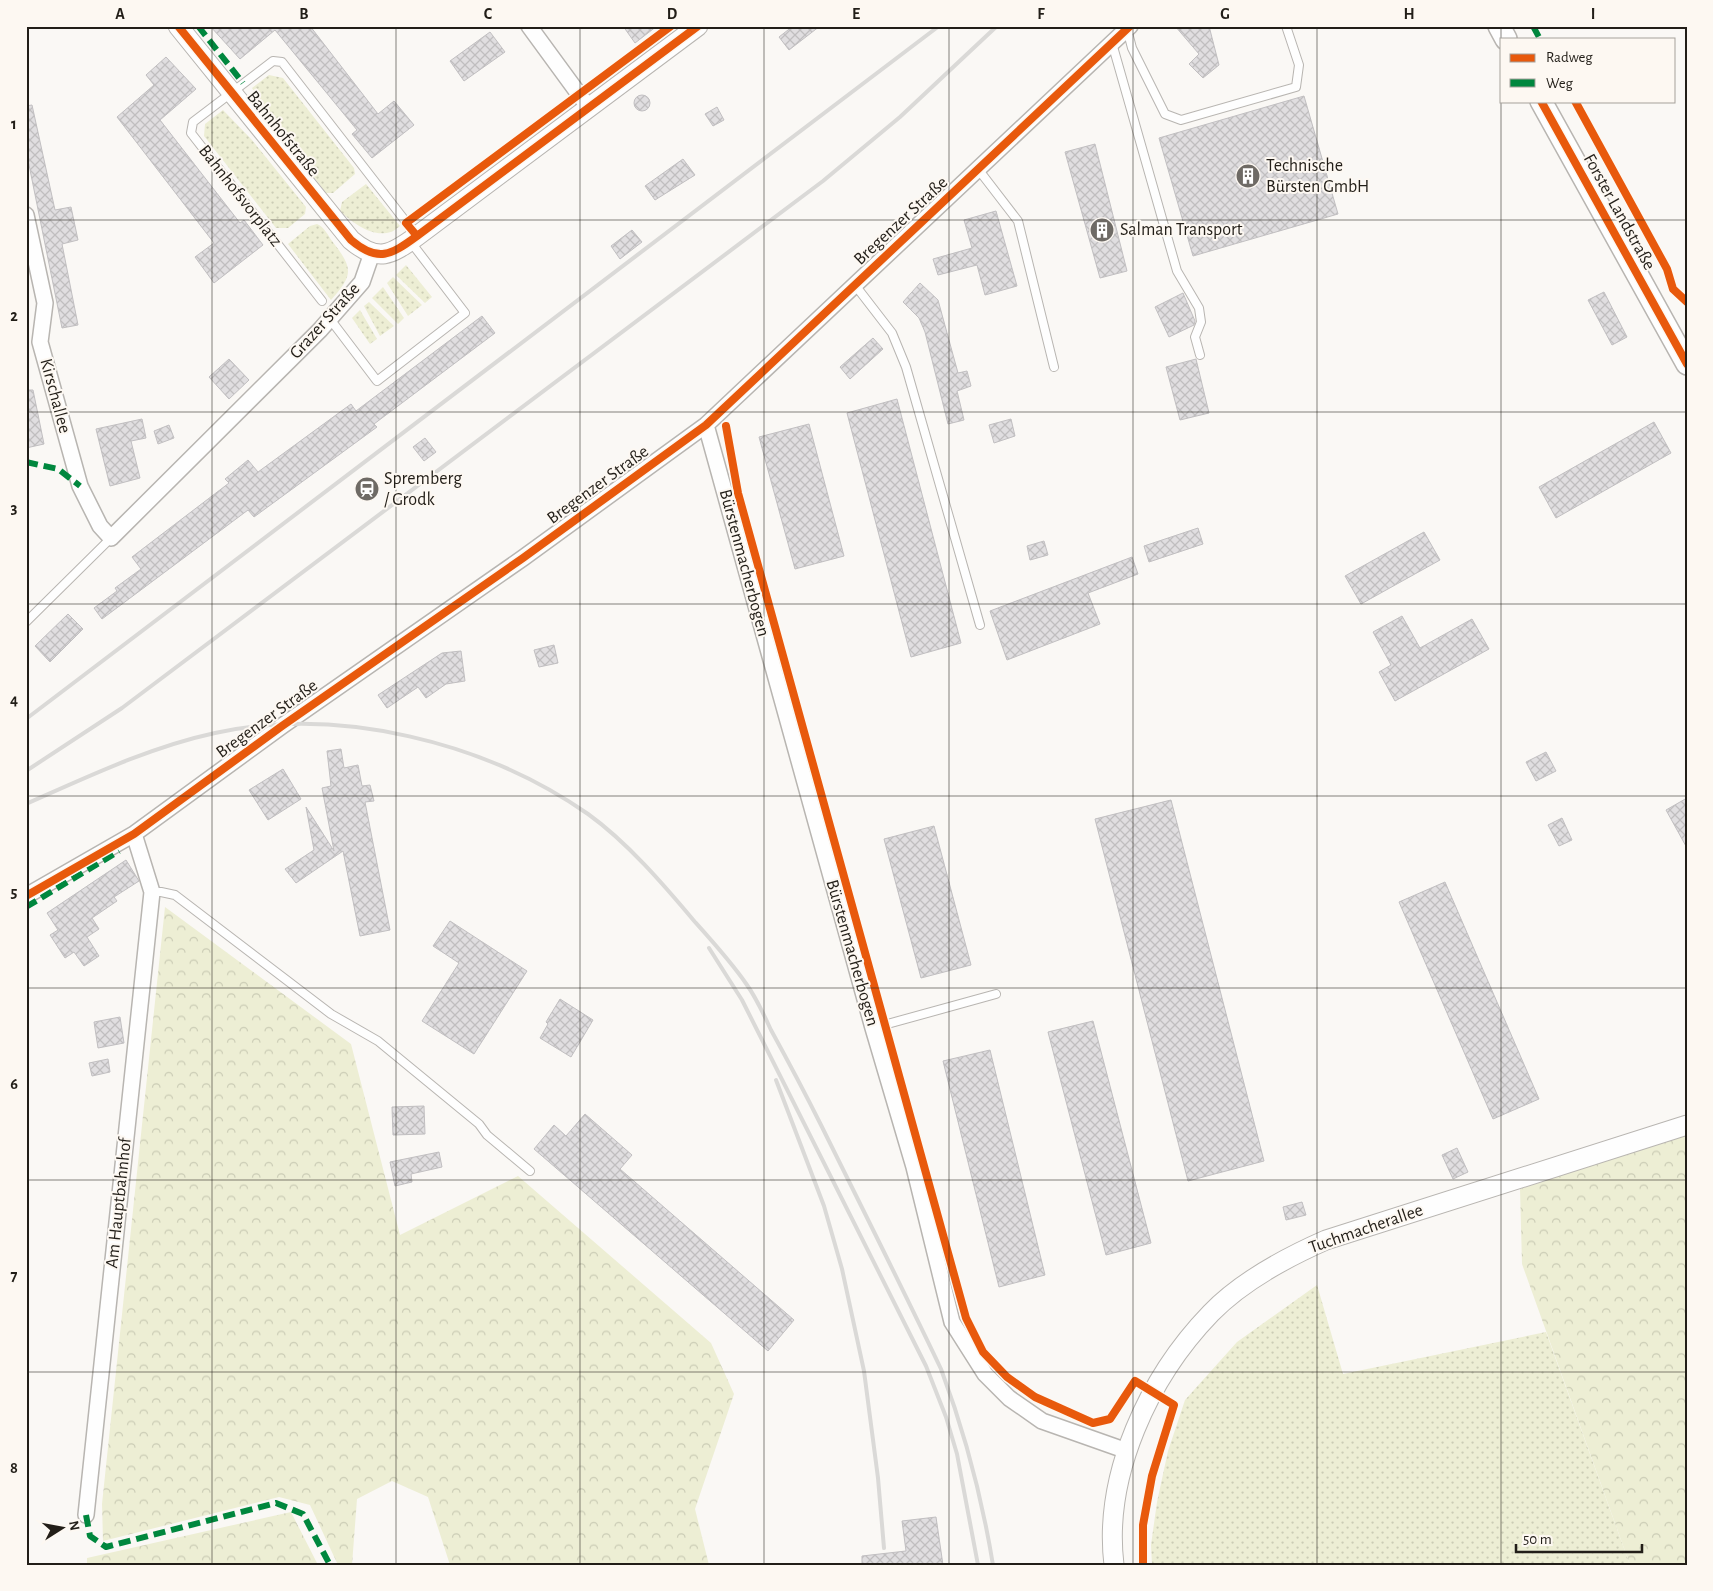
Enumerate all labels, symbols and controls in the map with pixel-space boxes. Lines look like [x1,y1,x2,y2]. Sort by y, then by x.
text: A [115,6,125,22]
text: B [299,6,309,22]
text: C [484,6,493,22]
text: D [667,6,678,22]
text: E [852,6,860,22]
text: F [1037,6,1045,22]
text: G [1220,6,1230,22]
text: H [1403,6,1415,22]
text: I [1591,6,1595,22]
legend [1500,38,1676,102]
text: Radweg [1546,50,1593,65]
text: Weg [1546,76,1574,91]
street label: Bahnhofstraße [243,88,323,180]
text: 1 [11,116,17,132]
street label: Bahnhofsvorplatz [195,142,285,250]
street label: Forster Landstraße [1580,151,1658,273]
place label: Technische Bürsten GmbH [1266,157,1369,196]
building icon: Technische Bürsten GmbH [1235,163,1261,189]
street label: Bregenzer Straße [851,173,951,269]
building icon: Salman Transport [1089,217,1115,243]
place label: Salman Transport [1120,221,1243,239]
street label: Grazer Straße [286,280,364,362]
text: 2 [10,308,18,324]
street label: Kirschallee [36,357,74,435]
street label: Bregenzer Straße [544,442,652,528]
place label: Spremberg / Grodk [384,470,462,509]
station icon: Spremberg / Grodk [354,476,380,502]
street label: Bürstenmacherbogen [716,487,772,639]
text: 3 [11,500,18,516]
street label: Bregenzer Straße [213,676,321,762]
text: 4 [10,692,18,708]
street label: Bürstenmacherbogen [822,878,882,1028]
text: 5 [11,884,18,900]
text: 6 [10,1076,18,1092]
street label: Am Hauptbahnhof [103,1135,135,1269]
street label: Tuchmacherallee [1307,1201,1425,1257]
text: 7 [11,1268,18,1284]
text: 8 [10,1460,18,1476]
north arrow [38,1504,88,1554]
text: N [66,1520,82,1532]
scale bar [1516,1521,1642,1553]
text: 50 m [1523,1532,1552,1547]

